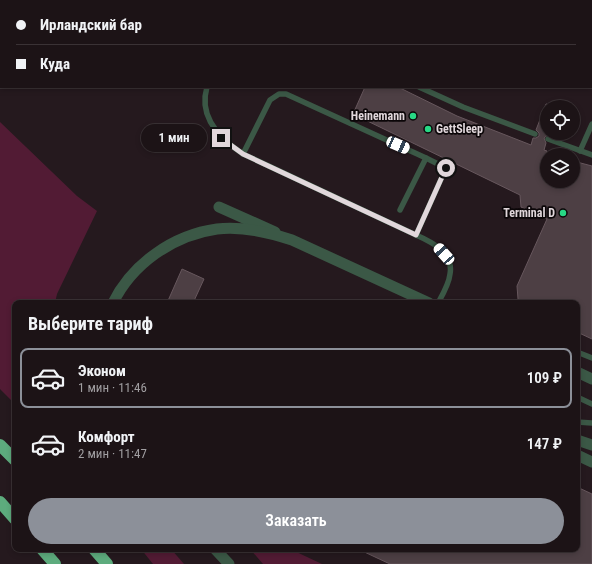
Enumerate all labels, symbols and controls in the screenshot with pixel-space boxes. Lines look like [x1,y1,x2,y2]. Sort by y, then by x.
text: Ирландский бар [40,16,142,34]
text: Куда [40,55,70,73]
map controls [540,100,580,188]
button: locate [540,100,580,140]
place label: Heinemann [351,109,405,123]
marker: Heinemann [408,111,418,121]
place label: GettSleep [436,122,483,136]
callout: 1 мин [141,124,207,152]
marker: GettSleep [423,124,433,134]
route end [212,129,230,147]
text: 1 мин [158,130,190,145]
car [385,135,411,155]
button: layers [540,148,580,188]
route start [437,159,455,177]
place label: Terminal D [503,206,555,220]
marker: Terminal D [558,208,568,218]
car [432,241,456,267]
text: Выберите тариф [28,313,153,334]
icon: car [30,360,66,396]
text: Эконом [78,362,126,380]
text: 109 ₽ [527,369,562,387]
text: 1 мин · 11:46 [78,380,147,395]
icon: car [30,426,66,462]
text: Комфорт [78,428,135,446]
text: 147 ₽ [527,435,562,453]
text: 2 мин · 11:47 [78,446,147,461]
button: Заказать [28,498,564,544]

